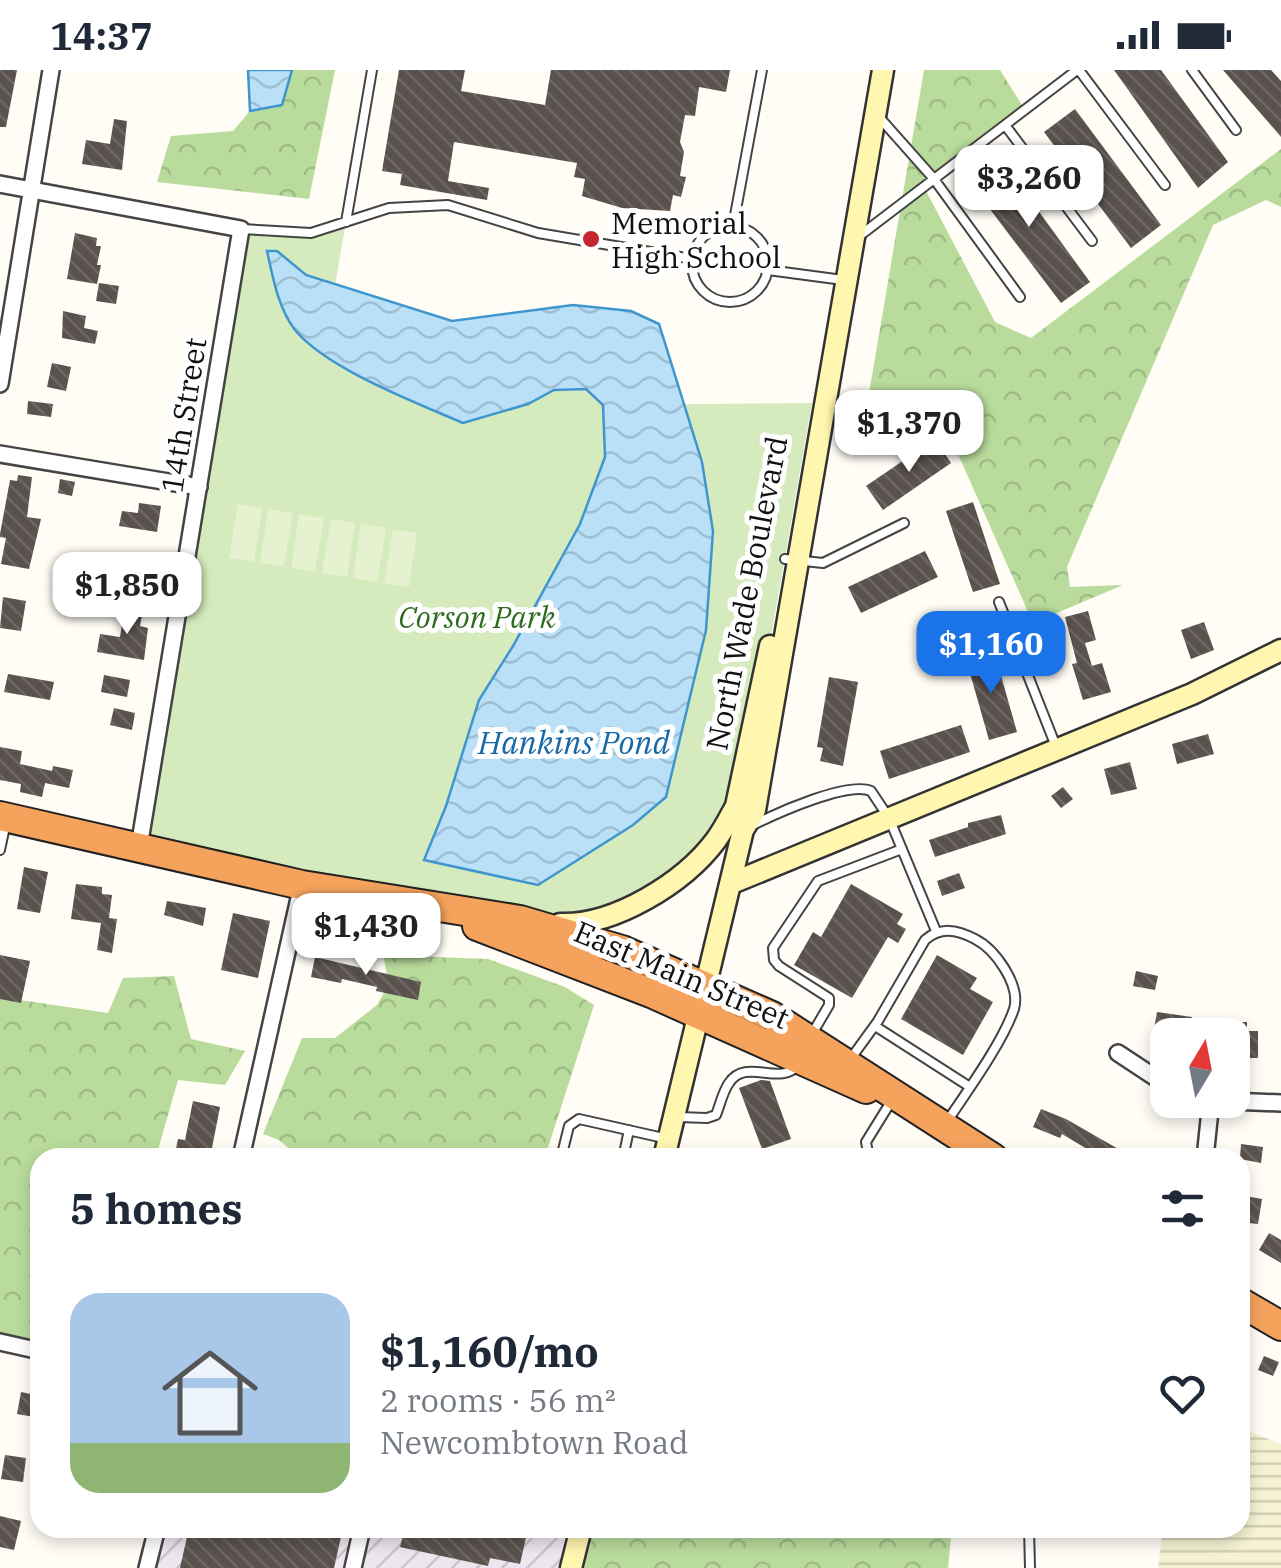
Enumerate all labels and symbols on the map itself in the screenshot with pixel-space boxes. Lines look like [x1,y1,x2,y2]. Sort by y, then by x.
pin: $3,260 [948,145,1110,230]
place label: Memorial High School [611,203,781,276]
marker: Memorial High School [580,228,602,250]
street label: 14th Street [151,335,215,495]
pin: $1,370 [828,390,990,475]
street label: North Wade Boulevard [696,433,796,753]
pin: $1,850 [46,552,208,637]
park label: Corson Park [398,597,556,636]
pin: $1,160 [910,611,1072,696]
water label: Hankins Pond [477,721,671,763]
pin: $1,430 [285,893,447,978]
street label: East Main Street [569,911,795,1037]
north arrow [1150,1018,1250,1118]

